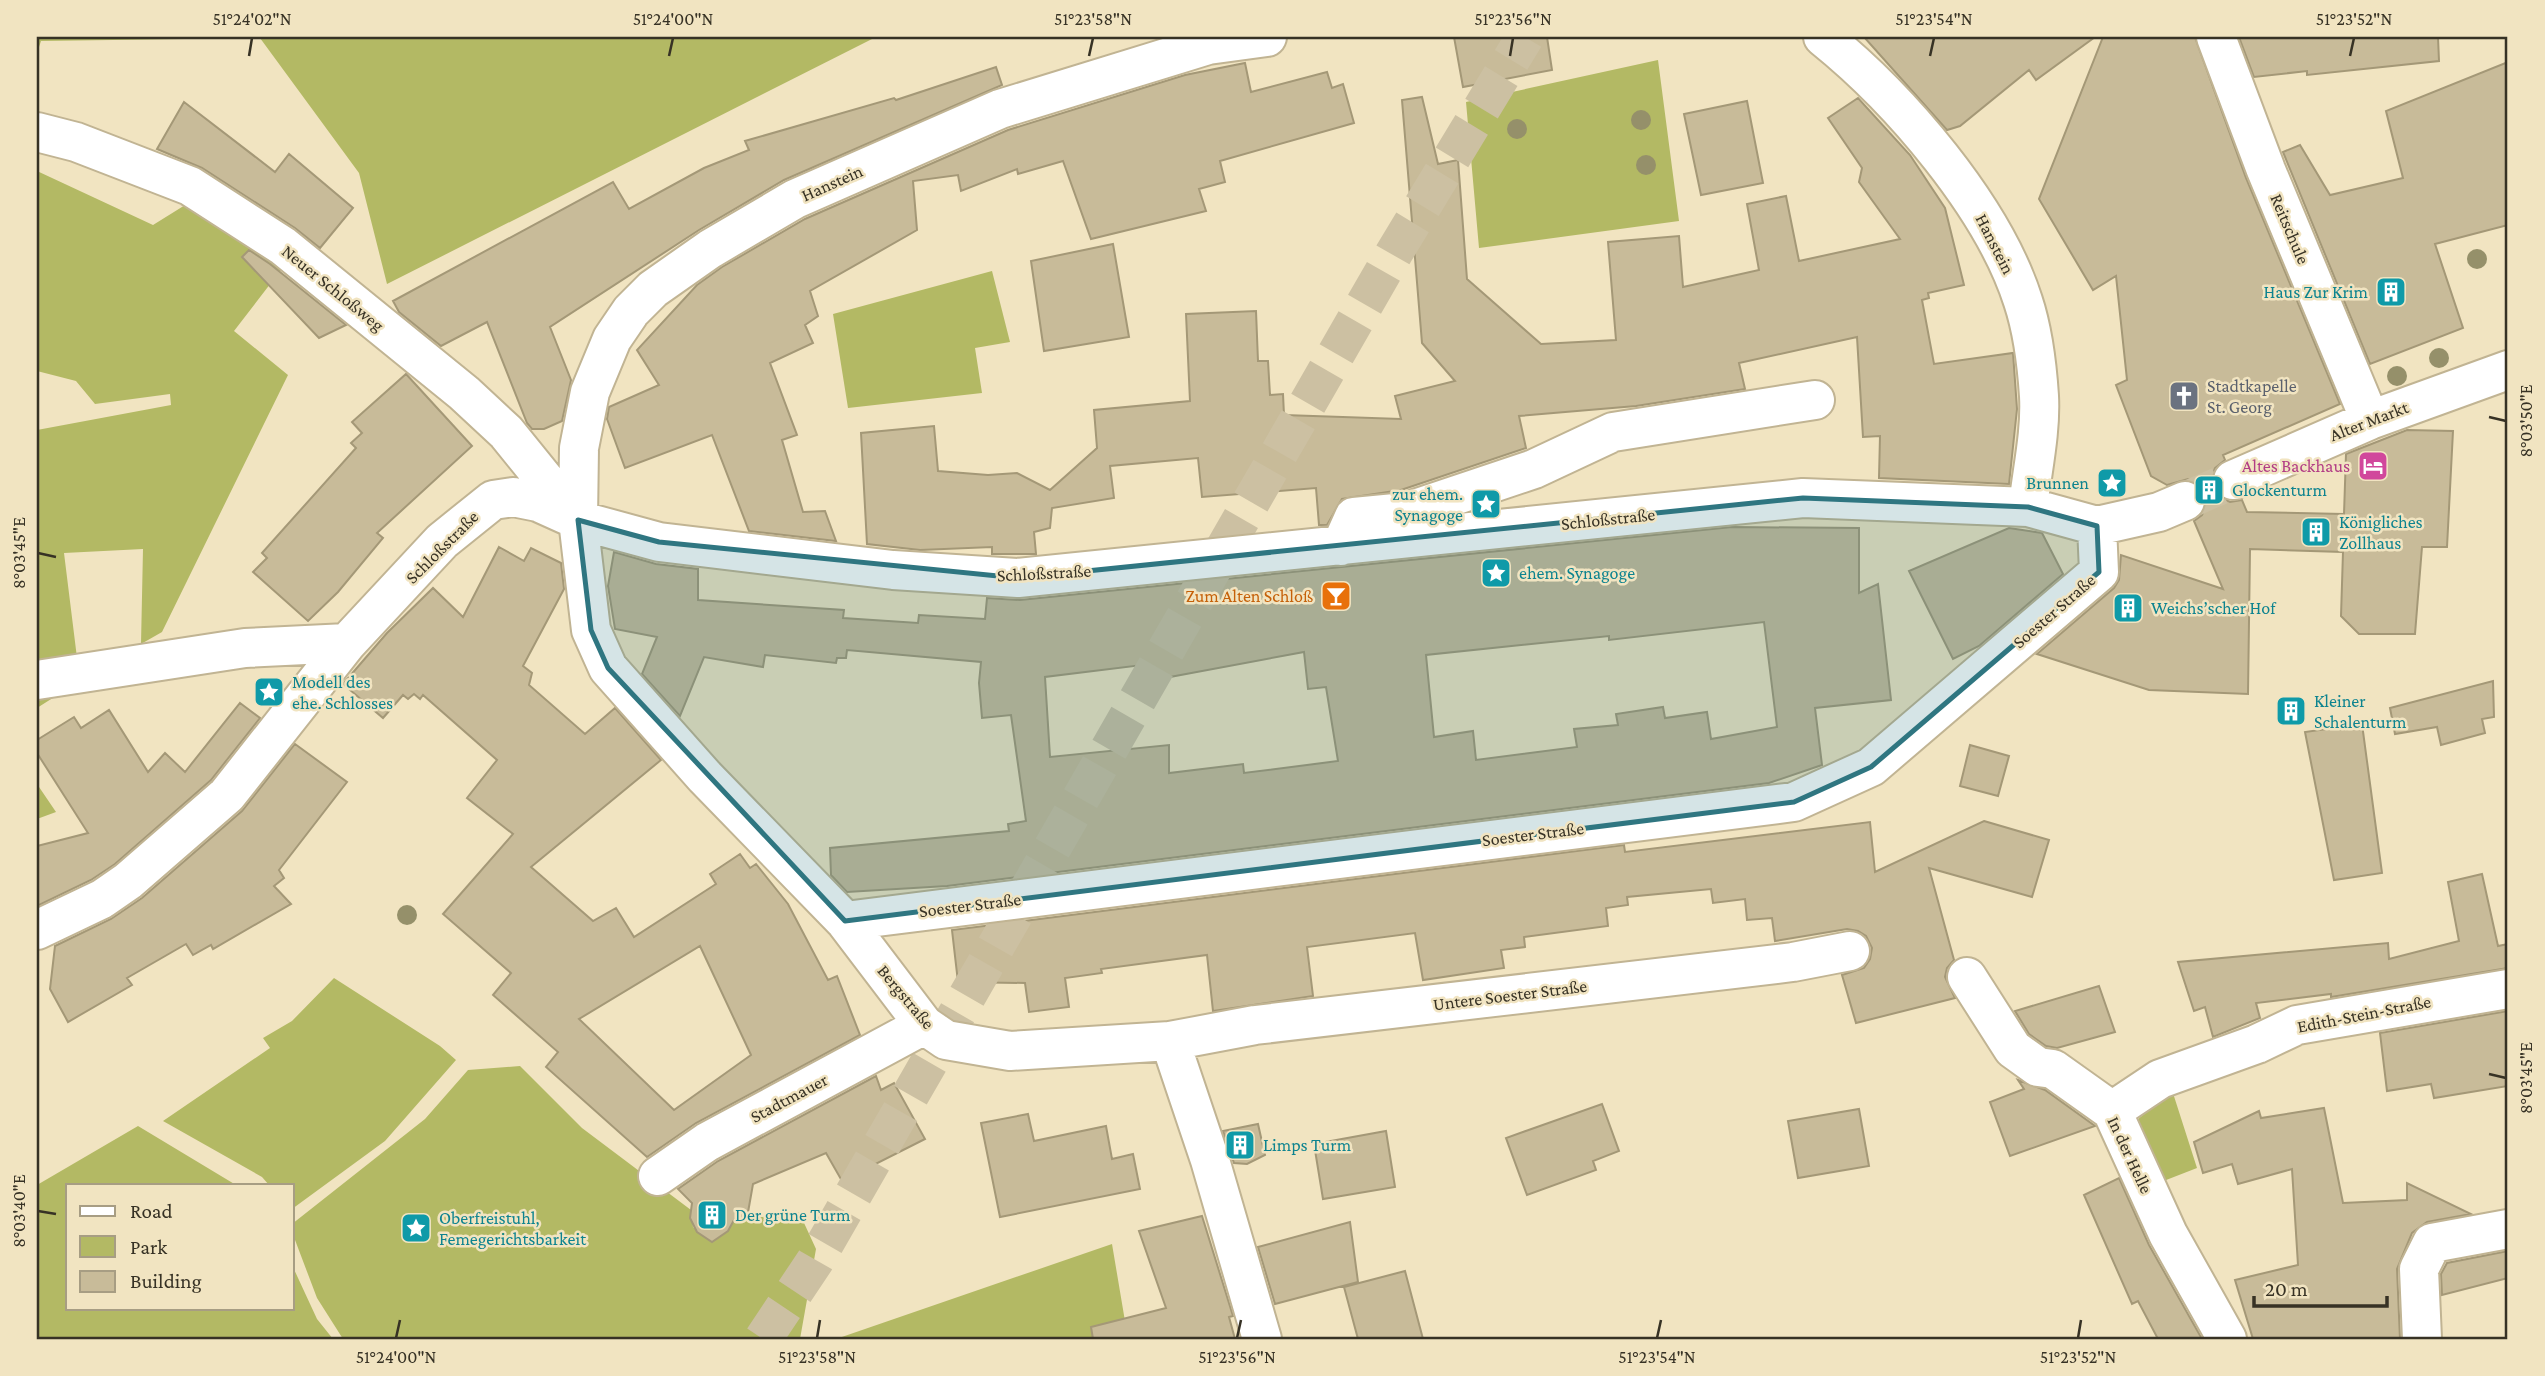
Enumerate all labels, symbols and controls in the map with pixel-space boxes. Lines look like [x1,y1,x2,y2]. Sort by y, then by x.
text: 51°24'02"N [212,9,292,29]
text: 51°24'00"N [633,9,713,29]
text: 51°23'58"N [1054,9,1132,29]
text: 51°23'56"N [1474,9,1552,29]
text: 51°23'54"N [1895,9,1973,29]
text: 51°23'52"N [2316,9,2392,29]
street label: Hanstein [798,161,866,205]
street label: Reitschule [2266,191,2314,267]
street label: Hanstein [1971,210,2019,278]
street label: Neuer Schloßweg [278,241,388,335]
building icon: Haus Zur Krim [2374,275,2408,309]
place label: Haus Zur Krim [2263,282,2369,302]
place label: Stadtkapelle St. Georg [2207,376,2297,417]
church icon: Stadtkapelle St. Georg [2167,379,2201,413]
text: 8°03'50"E [2516,384,2536,458]
street label: Alter Markt [2327,396,2412,445]
hotel icon: Altes Backhaus [2356,449,2390,483]
place label: Altes Backhaus [2242,456,2350,476]
place icon: Brunnen [2095,466,2129,500]
place label: Brunnen [2026,473,2089,493]
building icon: Glockenturm [2192,473,2226,507]
place label: Glockenturm [2232,480,2327,500]
place label: zur ehem. Synagoge [1392,484,1463,525]
place icon: zur ehem. Synagoge [1469,487,1503,521]
street label: Schloßstraße [1560,504,1656,534]
street label: Schloßstraße [402,506,483,587]
place label: Königliches Zollhaus [2339,512,2423,553]
building icon: Königliches Zollhaus [2299,515,2333,549]
text: 8°03'45"E [9,517,29,589]
place icon: ehem. Synagoge [1479,556,1513,590]
street label: Schloßstraße [996,561,1092,585]
place label: ehem. Synagoge [1519,563,1635,583]
street label: Soester Straße [2009,570,2099,652]
bar icon: Zum Alten Schloß [1319,579,1353,613]
place label: Zum Alten Schloß [1186,586,1313,606]
building icon: Weichs’scher Hof [2111,591,2145,625]
place label: Weichs’scher Hof [2151,598,2277,618]
place label: Modell des ehe. Schlosses [292,672,393,713]
place icon: Modell des ehe. Schlosses [252,675,286,709]
place label: Kleiner Schalenturm [2314,691,2407,732]
building icon: Kleiner Schalenturm [2274,694,2308,728]
street label: Soester Straße [1481,818,1585,850]
street label: Soester Straße [918,889,1022,921]
street label: Bergstraße [873,961,939,1033]
street label: Untere Soester Straße [1432,976,1588,1014]
street label: Edith-Stein-Straße [2295,991,2433,1037]
text: 8°03'45"E [2516,1042,2536,1114]
street label: Stadtmauer [747,1069,832,1127]
street label: In der Helle [2103,1113,2157,1197]
building icon: Limps Turm [1223,1128,1257,1162]
place label: Limps Turm [1263,1135,1352,1155]
text: 8°03'40"E [9,1174,29,1248]
legend [66,1184,294,1310]
building icon: Der grüne Turm [695,1198,729,1232]
text: Road [130,1199,173,1223]
place label: Der grüne Turm [735,1205,851,1225]
place label: Oberfreistuhl, Femegerichtsbarkeit [439,1208,587,1249]
place icon: Oberfreistuhl, Femegerichtsbarkeit [399,1211,433,1245]
text: Park [130,1235,167,1259]
scale bar [2254,1264,2388,1308]
text: Building [130,1269,202,1293]
text: 20 m [2265,1277,2308,1301]
text: 51°24'00"N [356,1347,436,1367]
text: 51°23'58"N [778,1347,856,1367]
text: 51°23'56"N [1198,1347,1276,1367]
text: 51°23'54"N [1618,1347,1696,1367]
text: 51°23'52"N [2040,1347,2116,1367]

